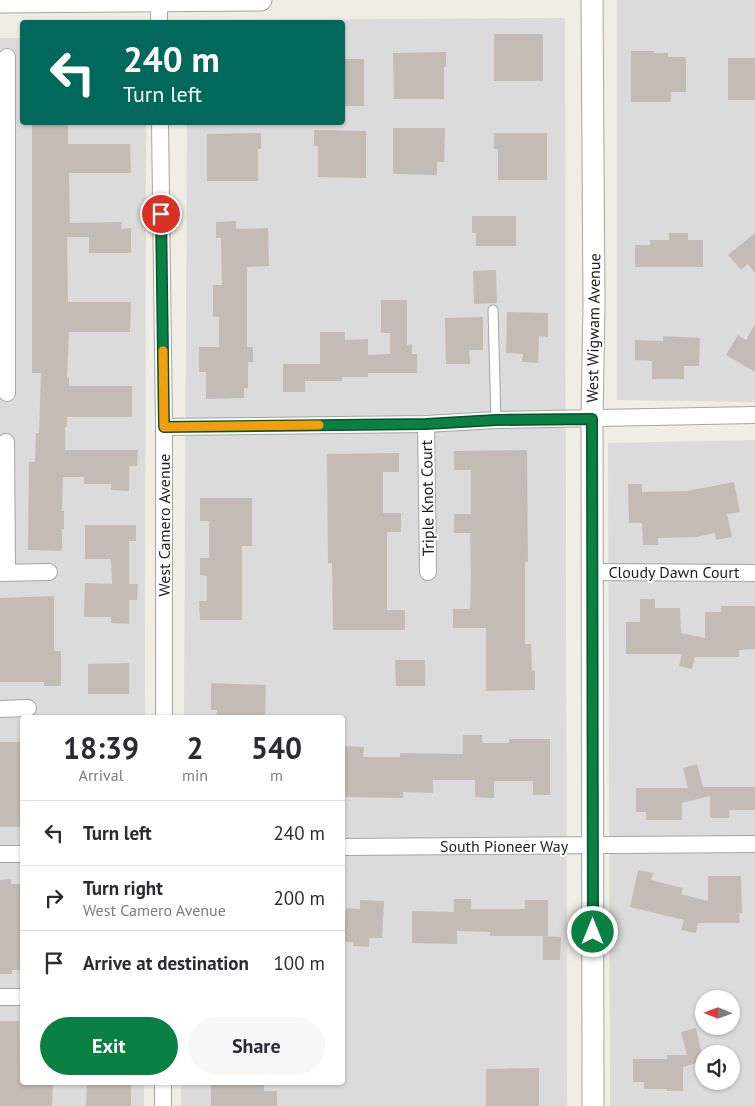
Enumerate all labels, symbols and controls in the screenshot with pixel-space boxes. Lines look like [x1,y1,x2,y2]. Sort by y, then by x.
text: 240 m [123,36,220,82]
icon: left [40,40,105,105]
text: Turn left [123,80,202,108]
pin [140,193,182,235]
icon: arrive [147,200,175,228]
street label: West Wigwam Avenue [582,253,604,403]
street label: Triple Knot Court [416,439,438,556]
street label: West Camero Avenue [154,454,174,596]
street label: Cloudy Dawn Court [608,562,740,582]
text: 18:39 [63,728,139,767]
text: 2 [187,728,204,767]
text: 540 [251,728,302,767]
text: Arrival [79,765,123,785]
text: min [182,765,208,785]
text: m [270,765,283,785]
icon: left [40,819,68,847]
text: Turn left [83,821,152,845]
text: 240 m [273,821,325,845]
street label: South Pioneer Way [440,836,569,856]
text: Turn right [83,876,163,900]
icon: right [40,884,68,912]
text: 200 m [273,886,325,910]
text: West Camero Avenue [83,900,226,920]
position arrow [566,905,618,957]
icon: arrive [40,949,68,977]
text: Arrive at destination [83,951,249,975]
text: 100 m [273,951,325,975]
north arrow [695,990,740,1035]
map controls [695,990,740,1090]
button: Exit [40,1017,178,1075]
button: Share [188,1017,325,1075]
button: sound [695,1045,740,1090]

